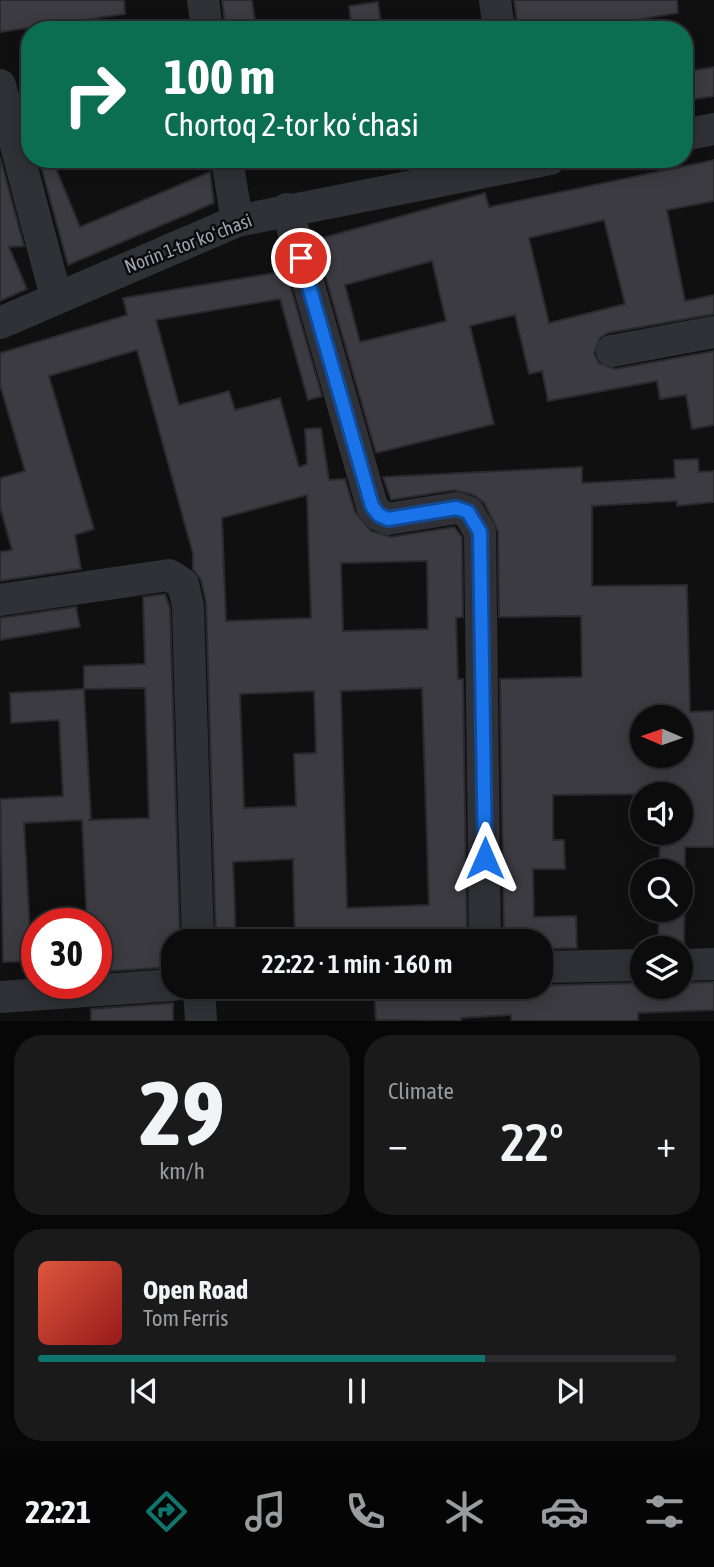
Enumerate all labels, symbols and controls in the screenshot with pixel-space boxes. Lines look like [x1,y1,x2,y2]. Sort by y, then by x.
text: 100 m [164,48,275,104]
icon: right [49,49,140,140]
text: Chortoq 2-tor koʻchasi [164,106,419,143]
street label: Norin 1-tor koʻchasi [121,209,255,277]
pin [271,228,331,288]
icon: arrive [282,239,320,277]
north arrow [630,705,693,768]
map controls [630,705,693,999]
button: sound [630,782,693,845]
position arrow [448,821,522,895]
button: search [630,859,693,922]
speed limit sign: 30 [21,908,112,999]
button: layers [630,936,693,999]
text: 22:22 · 1 min · 160 m [262,949,452,979]
text: 29 [139,1060,225,1164]
text: Climate [388,1078,454,1104]
text: 22° [500,1112,564,1172]
text: − [388,1122,408,1165]
text: + [656,1122,676,1165]
text: km/h [159,1158,205,1184]
text: Open Road [143,1275,248,1305]
text: Tom Ferris [143,1305,228,1331]
icon: previous [125,1372,163,1410]
icon: pause [338,1372,376,1410]
icon: next [551,1372,589,1410]
icon: directions [142,1487,191,1536]
icon: music [241,1487,290,1536]
icon: phone [341,1487,390,1536]
icon: climate [440,1487,489,1536]
icon: car [540,1487,589,1536]
icon: filters [640,1487,689,1536]
text: 22:21 [25,1493,91,1530]

